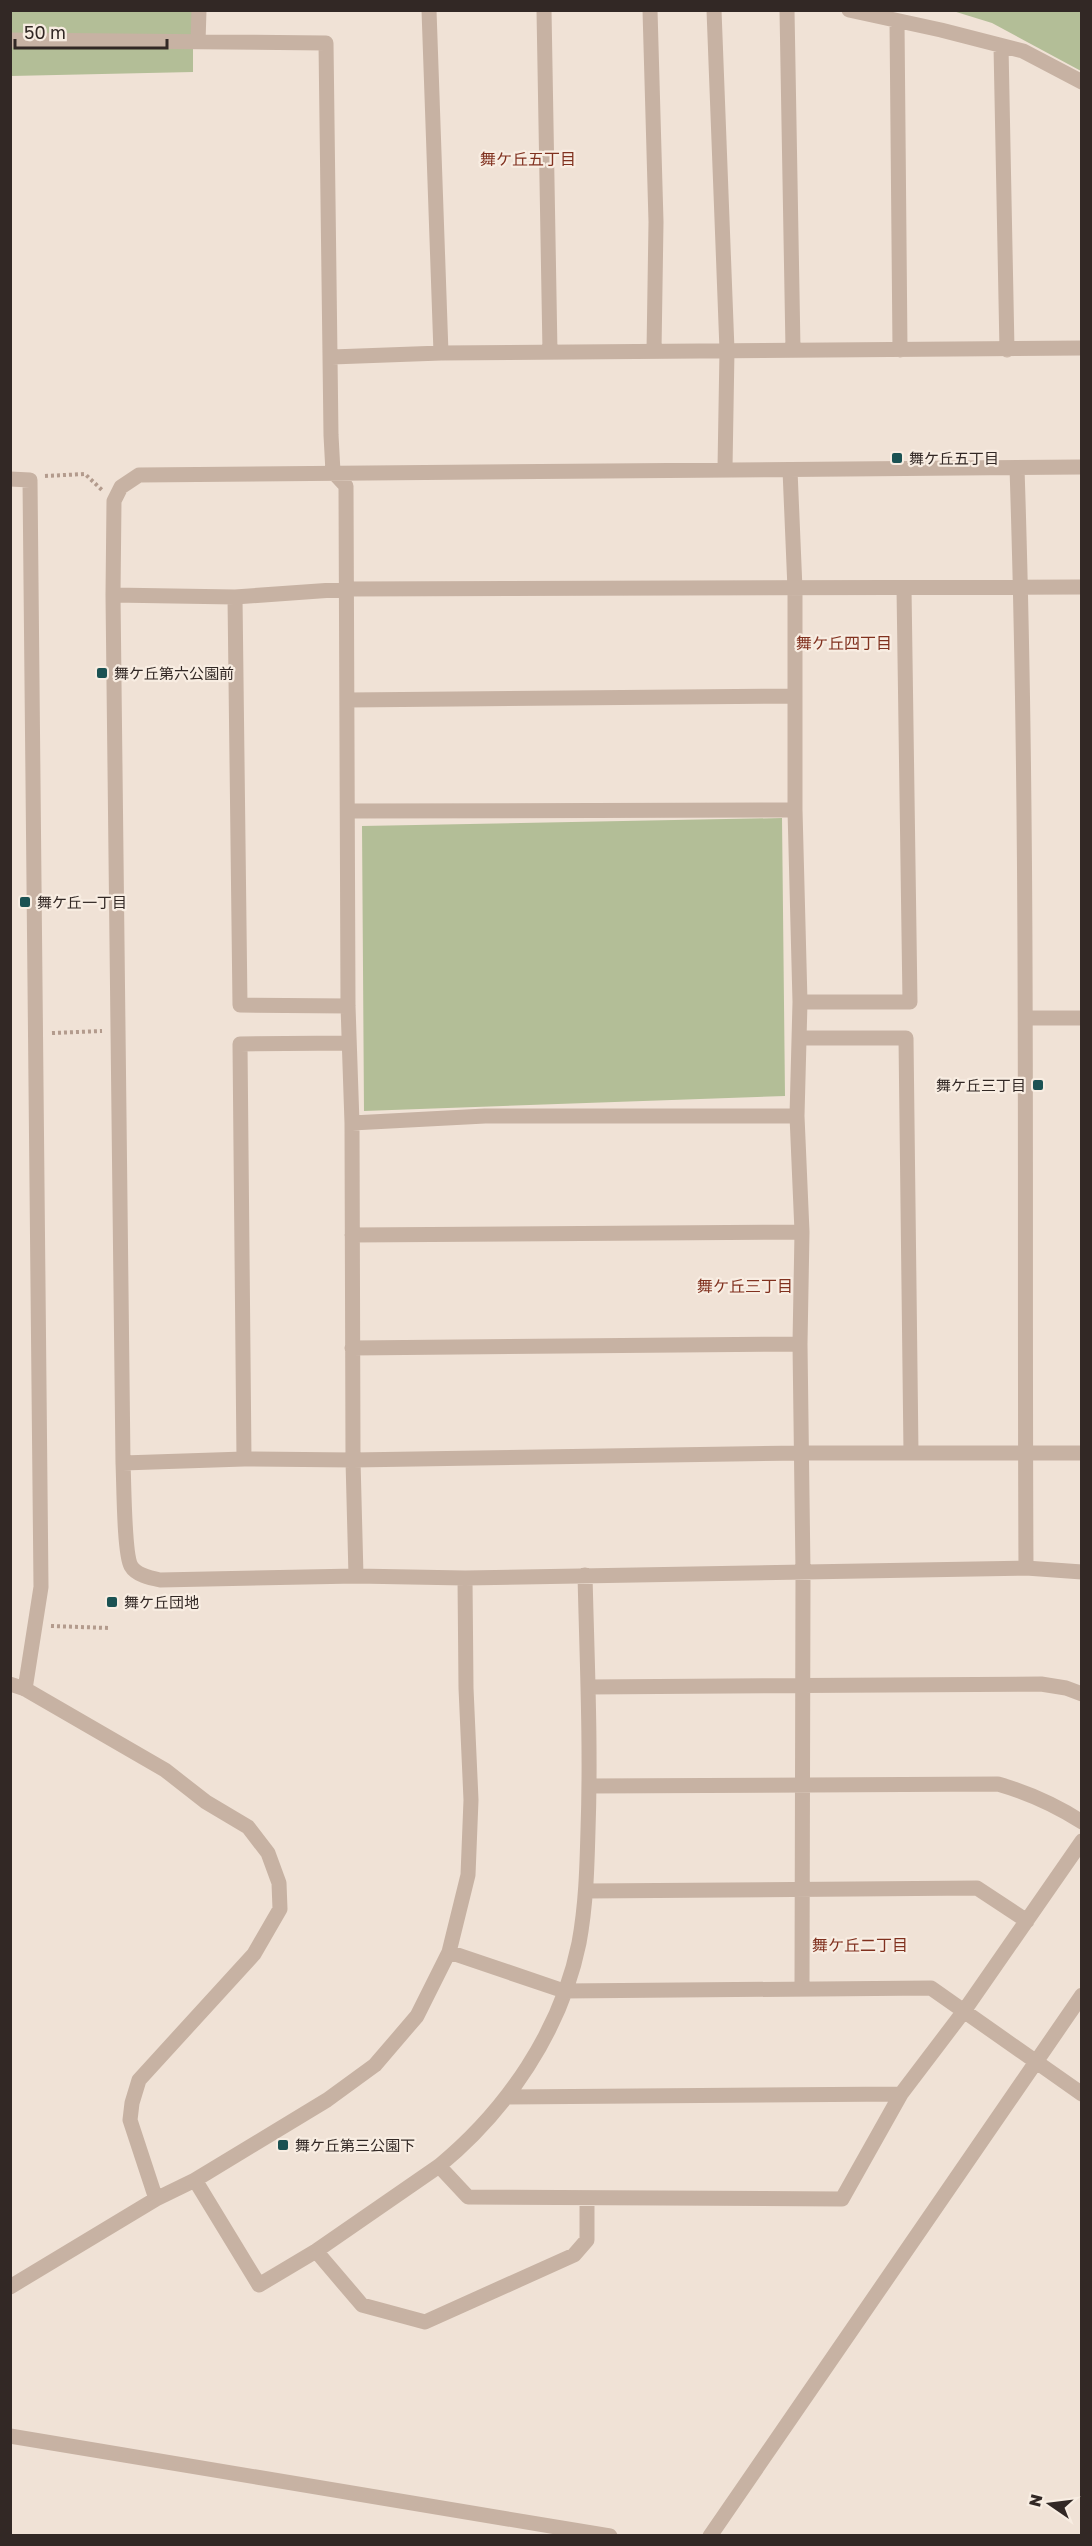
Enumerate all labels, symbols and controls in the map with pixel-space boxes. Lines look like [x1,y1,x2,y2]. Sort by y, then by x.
scale bar [15,12,166,50]
text: 50 m [24,21,66,43]
district label: 舞ケ丘五丁目 [480,149,576,169]
place label: 舞ケ丘五丁目 [909,449,999,467]
marker: 舞ケ丘五丁目 [890,451,904,465]
district label: 舞ケ丘四丁目 [796,633,892,653]
place label: 舞ケ丘第六公園前 [114,664,234,682]
marker: 舞ケ丘第六公園前 [95,666,109,680]
place label: 舞ケ丘一丁目 [37,893,127,911]
marker: 舞ケ丘一丁目 [18,895,32,909]
place label: 舞ケ丘三丁目 [936,1076,1026,1094]
marker: 舞ケ丘三丁目 [1031,1078,1045,1092]
district label: 舞ケ丘三丁目 [697,1276,793,1296]
place label: 舞ケ丘団地 [124,1593,199,1611]
marker: 舞ケ丘団地 [105,1595,119,1609]
district label: 舞ケ丘二丁目 [812,1935,908,1955]
place label: 舞ケ丘第三公園下 [295,2136,415,2154]
marker: 舞ケ丘第三公園下 [276,2138,290,2152]
north arrow [1020,2474,1080,2534]
text: N [1024,2492,1047,2509]

